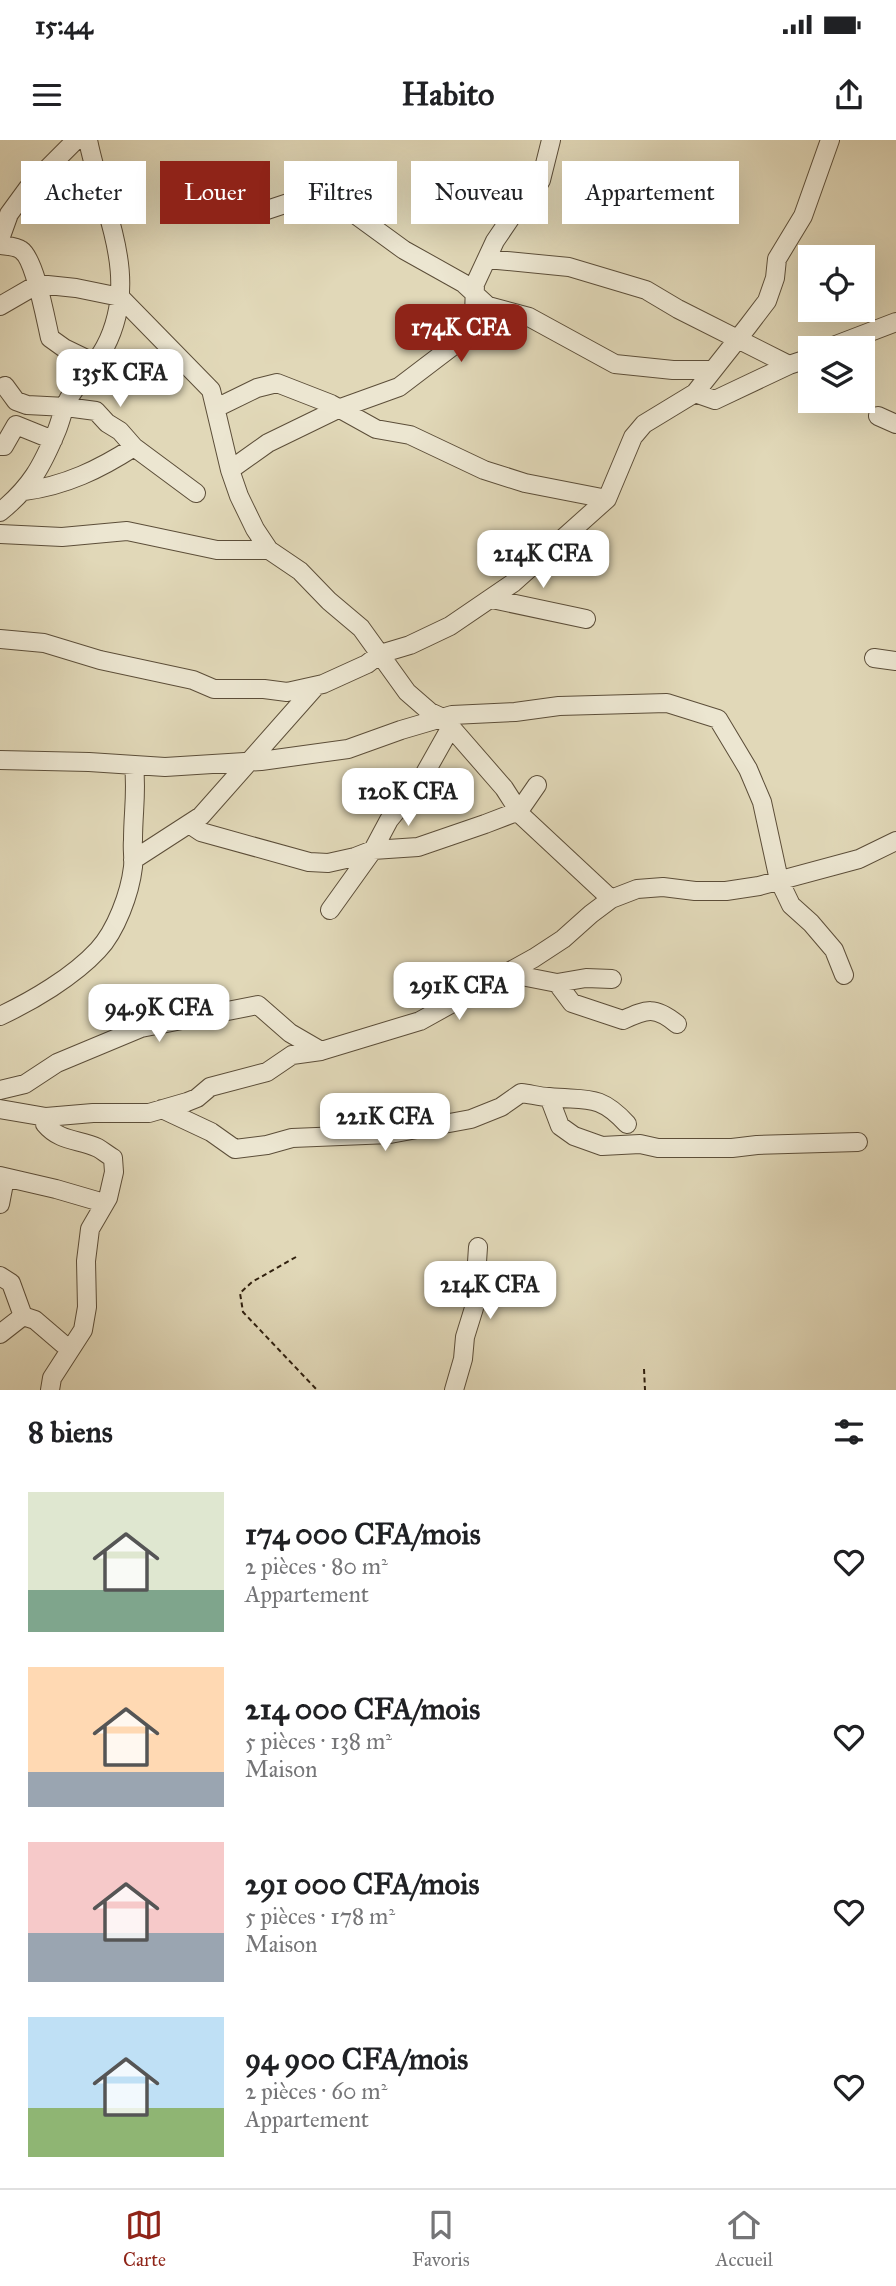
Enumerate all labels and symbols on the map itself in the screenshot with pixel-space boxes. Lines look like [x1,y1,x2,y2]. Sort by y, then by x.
pin: 174K CFA [389,304,533,364]
pin: 135K CFA [48,350,192,409]
pin: 214K CFA [471,531,615,590]
pin: 120K CFA [336,768,480,828]
pin: 291K CFA [387,962,531,1022]
pin: 94.9K CFA [79,984,239,1044]
pin: 221K CFA [313,1094,457,1153]
pin: 214K CFA [418,1262,562,1321]

